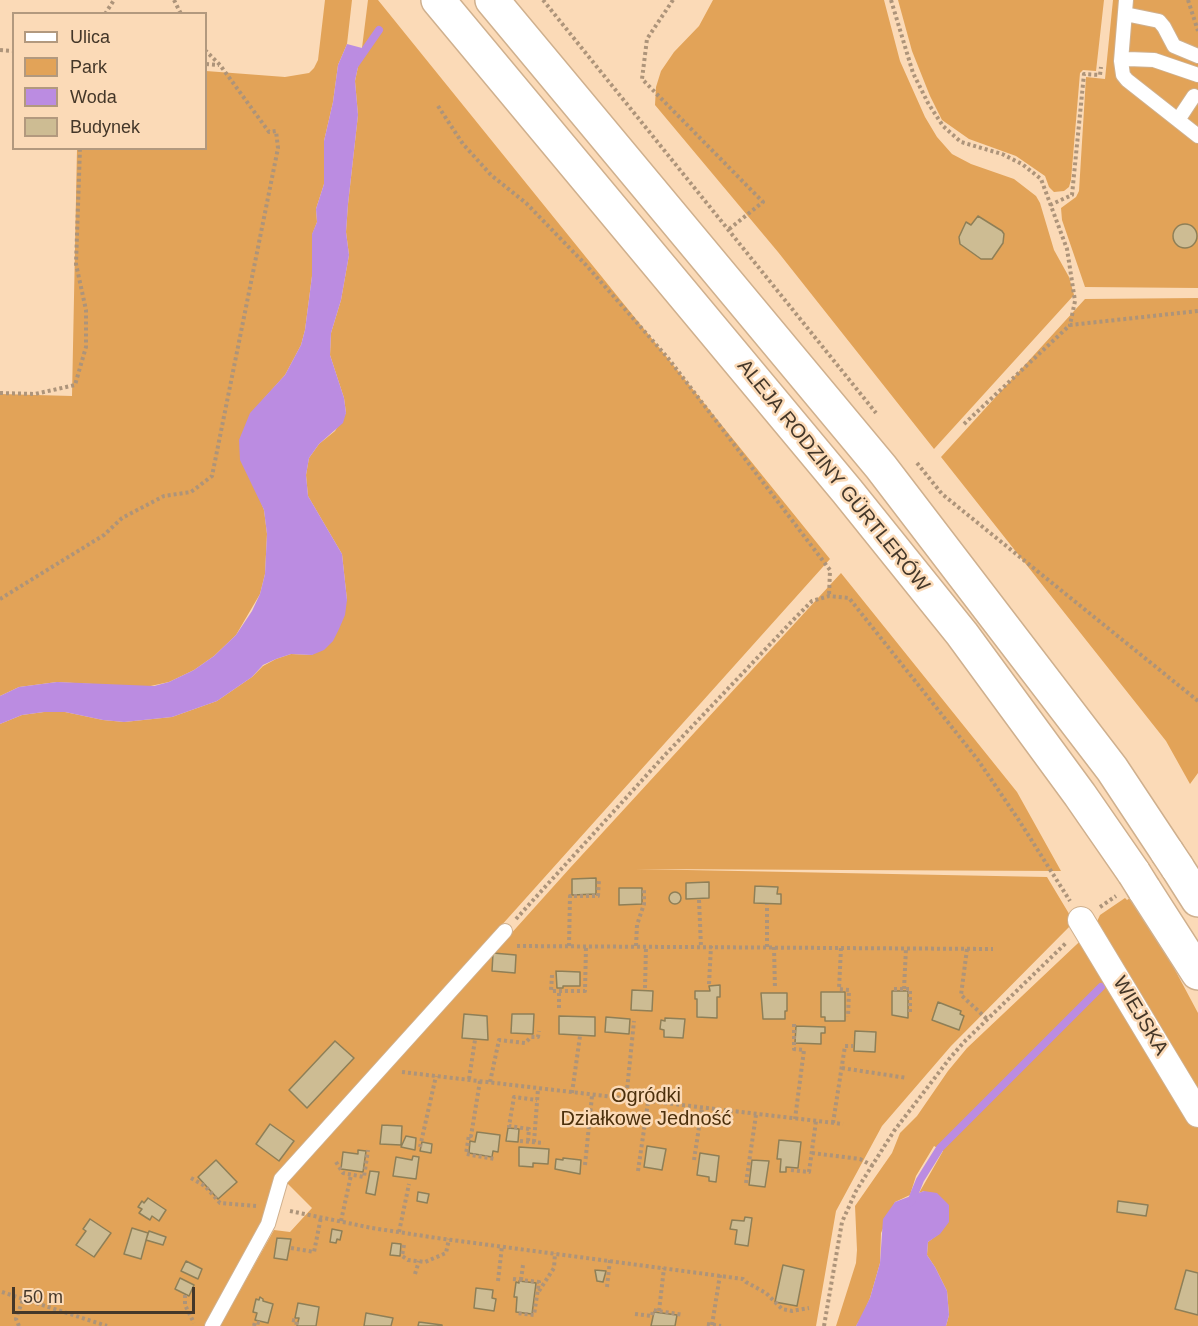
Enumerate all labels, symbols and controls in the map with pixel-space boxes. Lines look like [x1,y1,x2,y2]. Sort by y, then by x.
legend [12,12,207,150]
text: Ulica [70,27,110,47]
text: Park [70,57,107,77]
text: Woda [70,87,117,107]
text: Budynek [70,117,140,137]
street label: ALEJA RODZINY GÜRTLERÓW [732,355,934,597]
street label: WIEJSKA [1107,972,1173,1060]
park label: Ogródki Działkowe Jedność [560,1084,732,1131]
scale bar [15,1275,198,1313]
text: 50 m [23,1287,63,1307]

